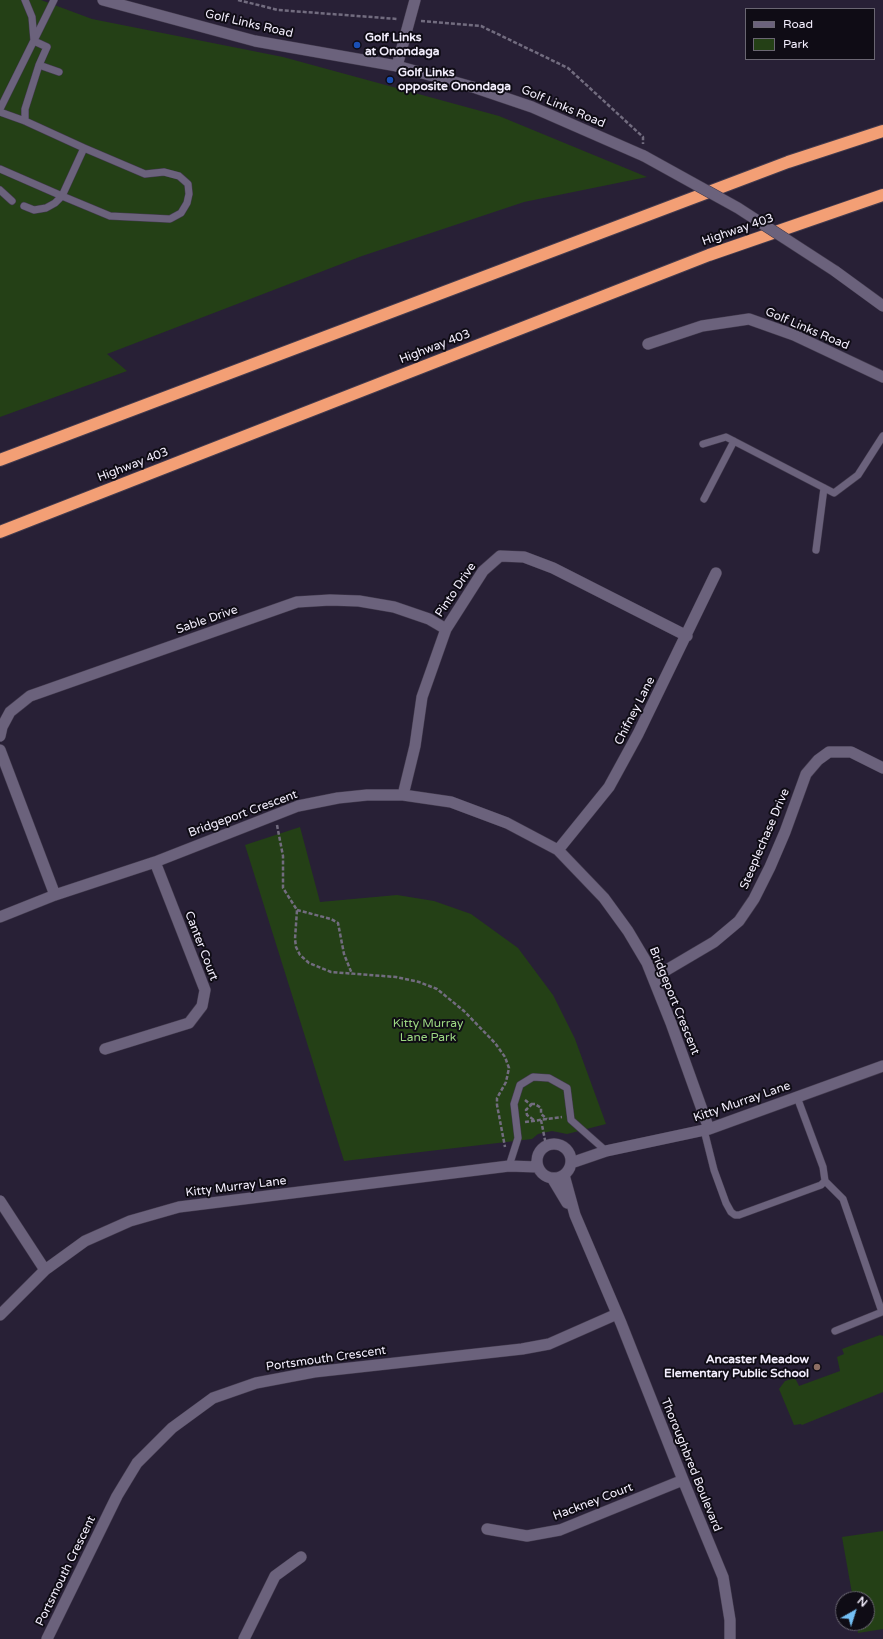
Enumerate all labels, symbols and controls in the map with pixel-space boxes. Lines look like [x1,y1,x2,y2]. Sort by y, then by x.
street label: Golf Links Road [204,7,294,41]
legend [745,8,875,60]
text: Road [783,17,813,31]
place label: Golf Links at Onondaga [365,31,439,59]
text: Park [783,37,809,51]
marker: Golf Links at Onondaga [352,40,362,50]
place label: Golf Links opposite Onondaga [398,66,511,94]
marker: Golf Links opposite Onondaga [385,75,395,85]
street label: Golf Links Road [519,83,607,131]
street label: Highway 403 [700,211,776,249]
street label: Golf Links Road [763,305,851,353]
street label: Highway 403 [397,327,473,367]
street label: Highway 403 [95,445,171,485]
street label: Pinto Drive [433,560,479,620]
street label: Sable Drive [174,603,240,637]
street label: Chifney Lane [612,675,658,747]
street label: Steeplechase Drive [737,786,793,892]
street label: Bridgeport Crescent [186,788,300,840]
street label: Canter Court [181,909,221,983]
street label: Bridgeport Crescent [646,945,702,1057]
park label: Kitty Murray Lane Park [393,1017,463,1045]
street label: Kitty Murray Lane [692,1079,792,1125]
street label: Kitty Murray Lane [185,1174,287,1200]
street label: Portsmouth Crescent [265,1343,387,1375]
place label: Ancaster Meadow Elementary Public School [664,1353,809,1381]
marker: Ancaster Meadow Elementary Public School [812,1362,822,1372]
street label: Thoroughbred Boulevard [658,1396,724,1534]
street label: Hackney Court [551,1480,635,1524]
street label: Portsmouth Crescent [33,1514,99,1628]
north arrow [835,1591,875,1631]
text: N [855,1594,870,1610]

